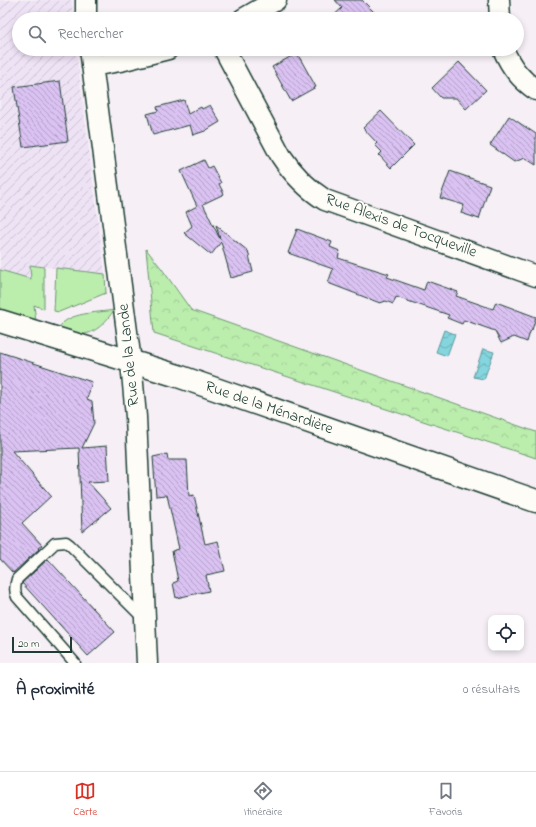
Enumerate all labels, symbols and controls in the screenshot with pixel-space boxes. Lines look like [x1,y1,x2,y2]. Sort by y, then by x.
search box [12,12,524,56]
icon: search [26,23,48,45]
text: Rechercher [58,23,123,45]
street label: Rue Alexis de Tocqueville [322,187,481,265]
street label: Rue de la Lande [112,302,146,408]
street label: Rue de la Ménardière [202,375,337,441]
map controls [488,615,524,651]
button: locate [488,615,524,651]
scale bar [12,635,72,654]
text: 20 m [18,636,40,652]
text: À proximité [16,677,94,702]
text: 0 résultats [463,680,520,699]
tab: Carte [73,780,97,820]
tab: Itinéraire [244,780,282,820]
tab: Favoris [429,780,463,820]

